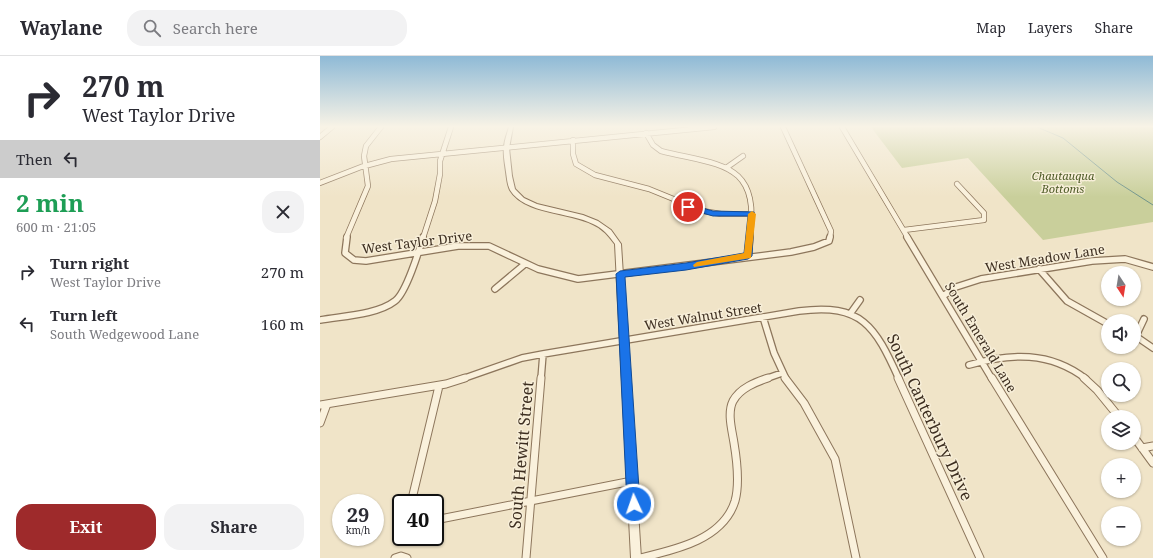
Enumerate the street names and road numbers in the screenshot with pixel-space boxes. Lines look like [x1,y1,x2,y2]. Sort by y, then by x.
street label: West Taylor Drive [361,226,473,258]
street label: West Meadow Lane [984,240,1106,276]
street label: South Emerald Lane [941,278,1021,396]
street label: West Walnut Street [643,298,763,334]
street label: South Canterbury Drive [882,330,978,504]
street label: South Hewitt Street [504,380,538,530]

